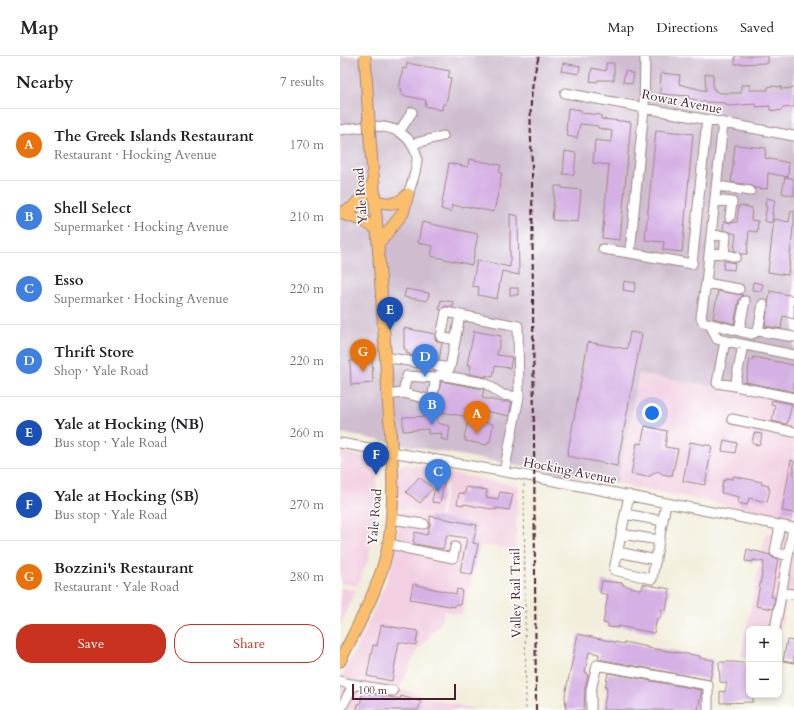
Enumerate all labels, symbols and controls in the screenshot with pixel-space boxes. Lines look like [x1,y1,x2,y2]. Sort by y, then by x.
text: Map [20,15,59,41]
text: Map [608,18,634,37]
text: Directions [656,18,718,37]
text: Saved [740,18,774,37]
text: Nearby [16,71,73,94]
text: 7 results [280,73,324,91]
street label: Rowat Avenue [640,85,724,119]
text: The Greek Islands Restaurant [54,126,254,146]
text: A [24,136,34,154]
text: 170 m [290,136,324,154]
text: Restaurant · Hocking Avenue [54,146,217,164]
street label: Yale Road [350,167,372,225]
text: Shell Select [54,198,131,218]
text: B [24,208,34,226]
text: 210 m [290,208,324,226]
text: Supermarket · Hocking Avenue [54,218,229,236]
text: Esso [54,270,83,290]
text: C [24,280,34,298]
text: 220 m [290,280,324,298]
text: Supermarket · Hocking Avenue [54,290,229,308]
pin: E [377,297,403,330]
pin: G [350,339,376,372]
text: Thrift Store [54,342,134,362]
pin: D [412,344,438,377]
text: D [23,352,35,370]
text: 220 m [290,352,324,370]
text: Shop · Yale Road [54,362,148,380]
pin: B [419,392,445,425]
pin: A [464,401,490,434]
your location [642,403,662,423]
text: Yale at Hocking (NB) [54,414,204,434]
text: E [25,424,33,442]
text: 260 m [290,424,324,442]
text: Bus stop · Yale Road [54,434,167,452]
pin: F [363,442,389,475]
street label: Hocking Avenue [522,453,618,489]
pin: C [425,459,451,492]
text: Yale at Hocking (SB) [54,486,199,506]
street label: Yale Road [364,488,386,546]
text: F [25,496,33,514]
text: 270 m [290,496,324,514]
text: Bus stop · Yale Road [54,506,167,524]
street label: Valley Rail Trail [506,547,526,638]
text: Bozzini's Restaurant [54,558,193,578]
text: G [24,568,34,586]
text: 280 m [290,568,324,586]
text: Restaurant · Yale Road [54,578,179,596]
button: Save [16,624,166,663]
button: Share [174,624,324,663]
map controls [746,626,782,698]
button: + [746,626,782,662]
button: − [746,662,782,698]
scale bar [352,682,456,701]
text: 100 m [358,683,387,698]

